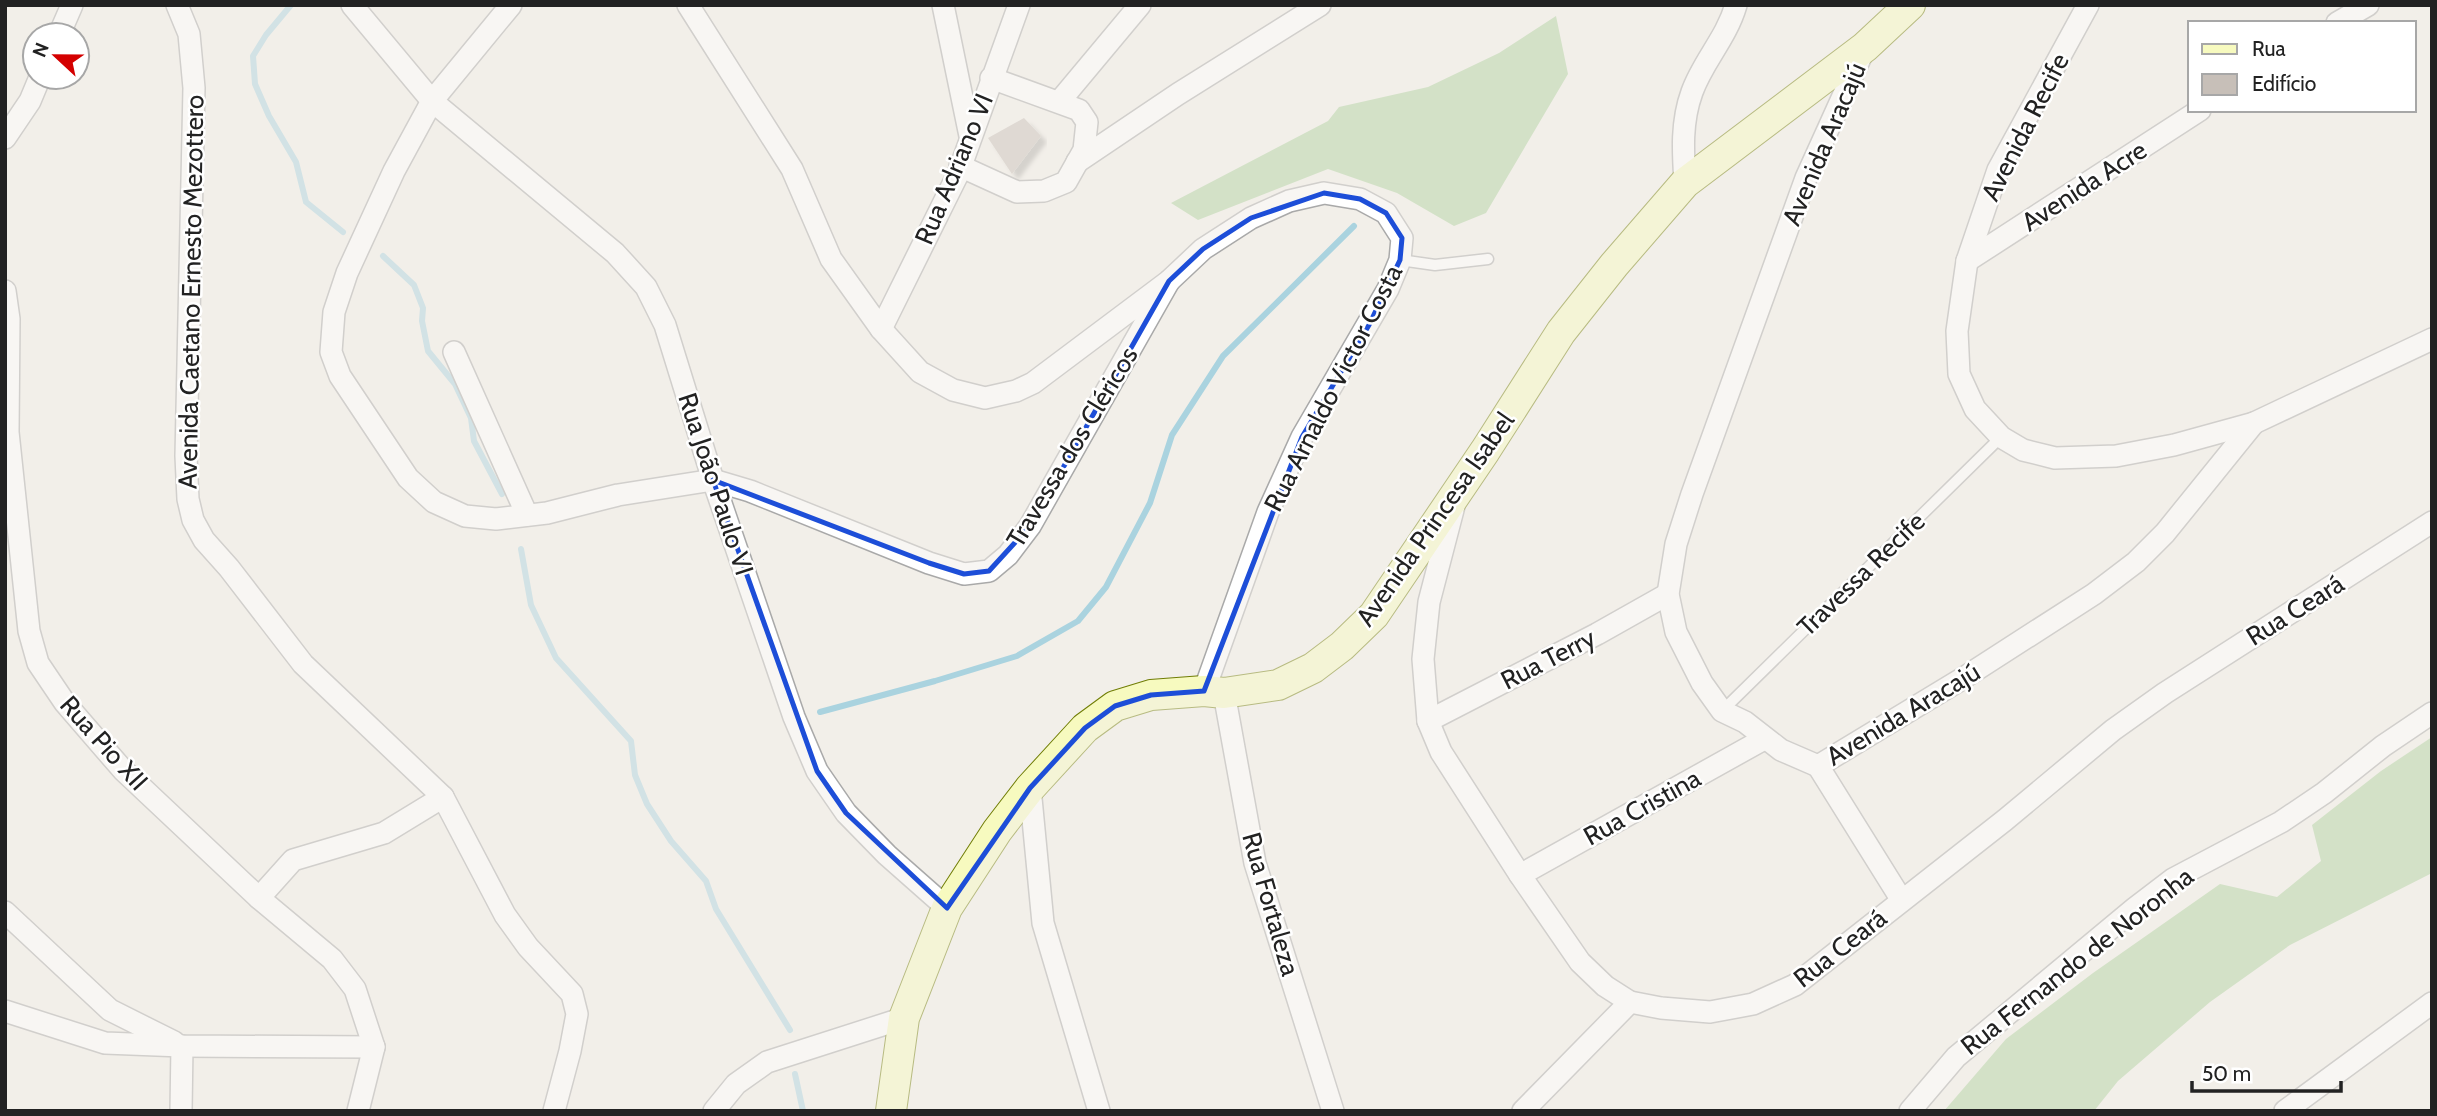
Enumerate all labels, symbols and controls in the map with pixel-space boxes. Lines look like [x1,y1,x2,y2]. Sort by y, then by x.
north arrow [21,21,91,91]
legend [2188,21,2416,112]
text: Rua [2252,36,2286,61]
text: N [28,39,54,60]
street label: Avenida Recife [1974,48,2076,206]
street label: Avenida Aracajú [1775,58,1873,230]
text: Edifício [2252,71,2316,96]
street label: Rua Adriano VI [908,89,1000,249]
street label: Avenida Caetano Ernesto Mezottero [172,95,210,489]
street label: Avenida Acre [2016,134,2152,238]
street label: Rua Arnaldo Victor Costa [1257,259,1409,517]
street label: Travessa dos Cléricos [999,341,1145,553]
street label: Rua João Paulo VI [671,389,761,579]
street label: Avenida Princesa Isabel [1349,406,1521,632]
street label: Travessa Recife [1791,505,1931,643]
street label: Rua Ceará [2240,567,2350,653]
street label: Rua Terry [1495,622,1601,696]
street label: Avenida Aracajú [1820,656,1986,772]
street label: Rua Pio XII [53,689,155,797]
street label: Rua Cristina [1578,762,1707,852]
street label: Rua Fortaleza [1235,829,1307,980]
street label: Rua Fernando de Noronha [1954,860,2200,1062]
street label: Rua Ceará [1787,901,1893,994]
scale bar [2192,1050,2341,1094]
text: 50 m [2202,1061,2251,1086]

